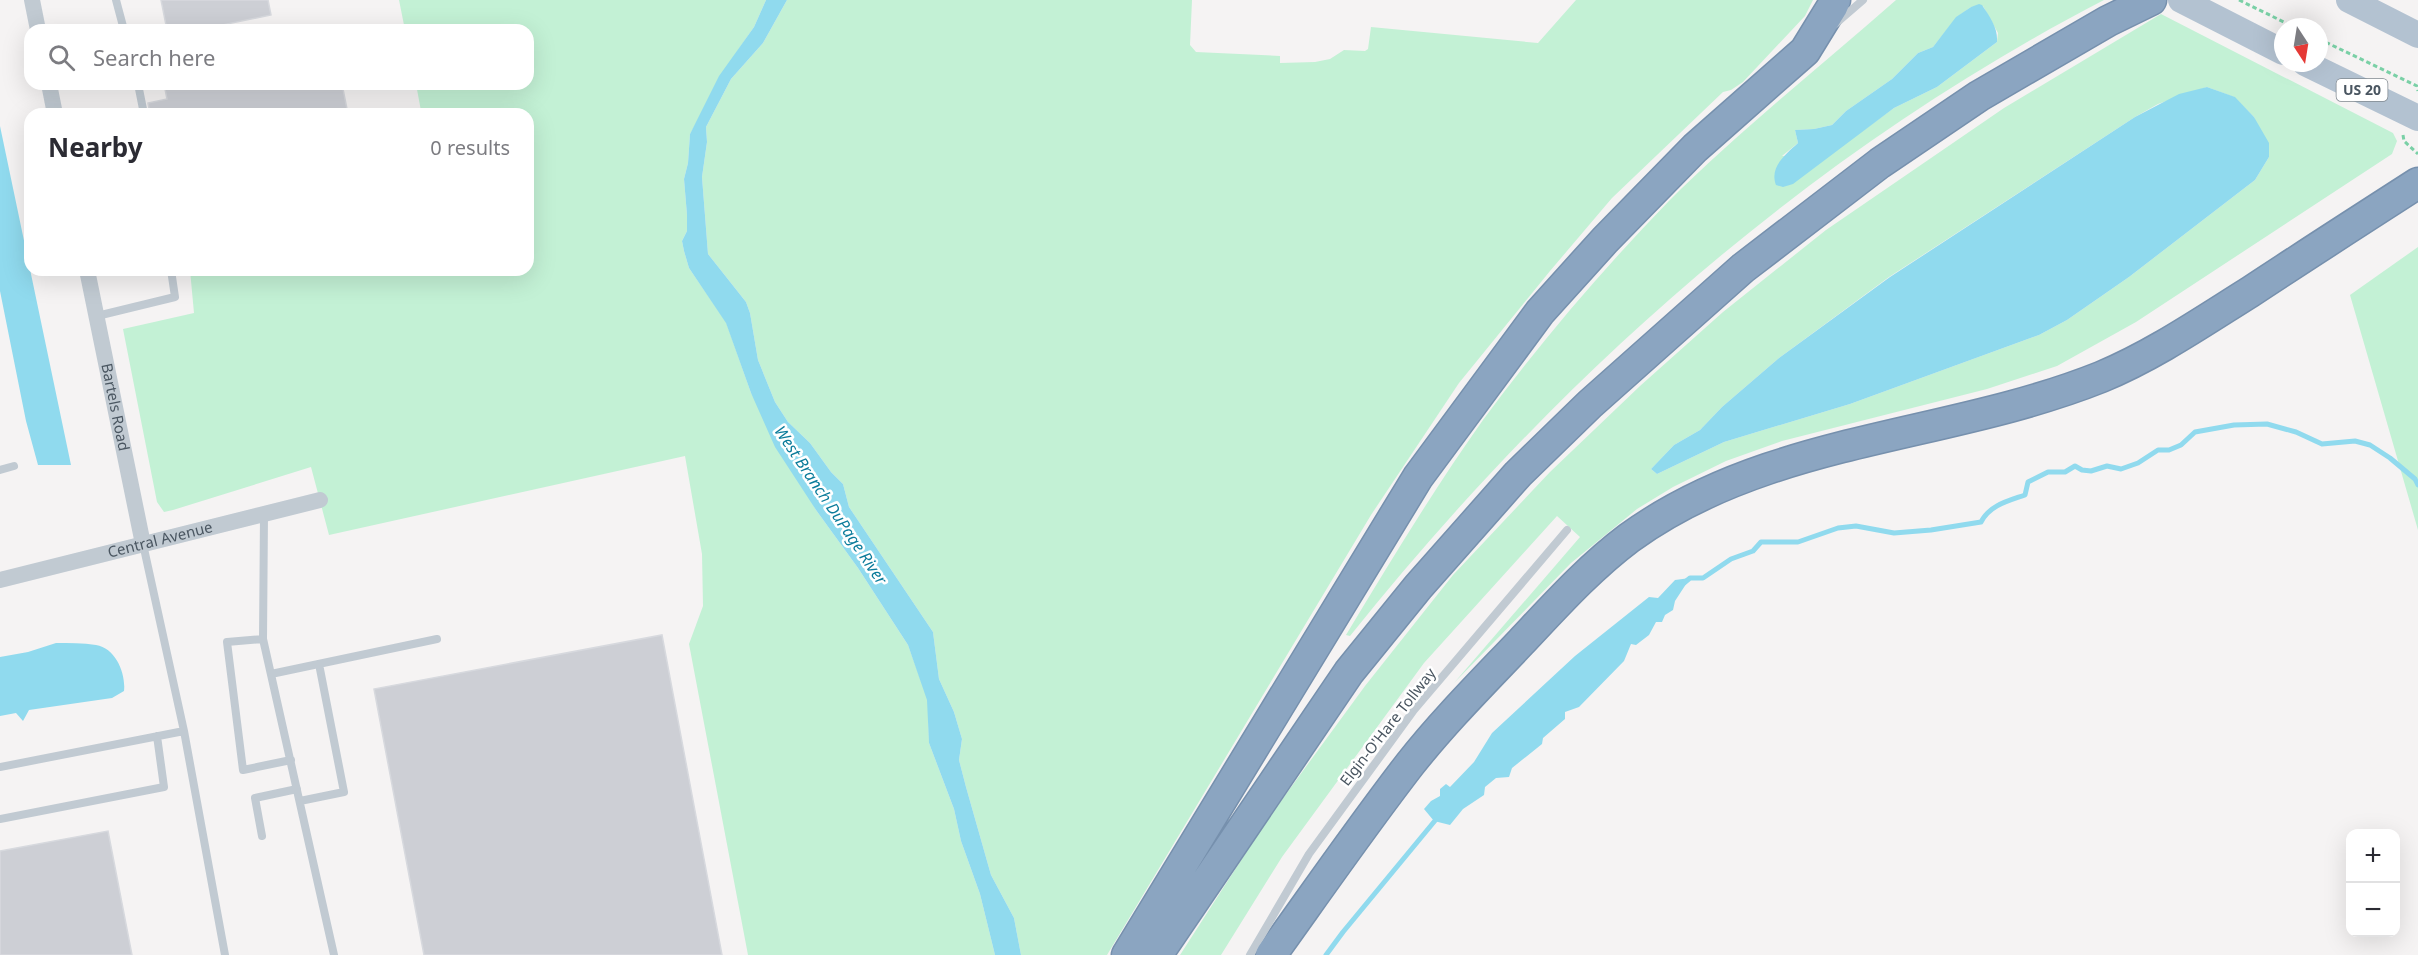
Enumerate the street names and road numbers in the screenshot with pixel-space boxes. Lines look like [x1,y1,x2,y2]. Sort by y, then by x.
road number: US 20 [2336,79,2388,101]
street label: Bartels Road [97,361,135,453]
street label: Central Avenue [105,516,214,562]
street label: Elgin-O'Hare Tollway [1335,663,1440,789]

